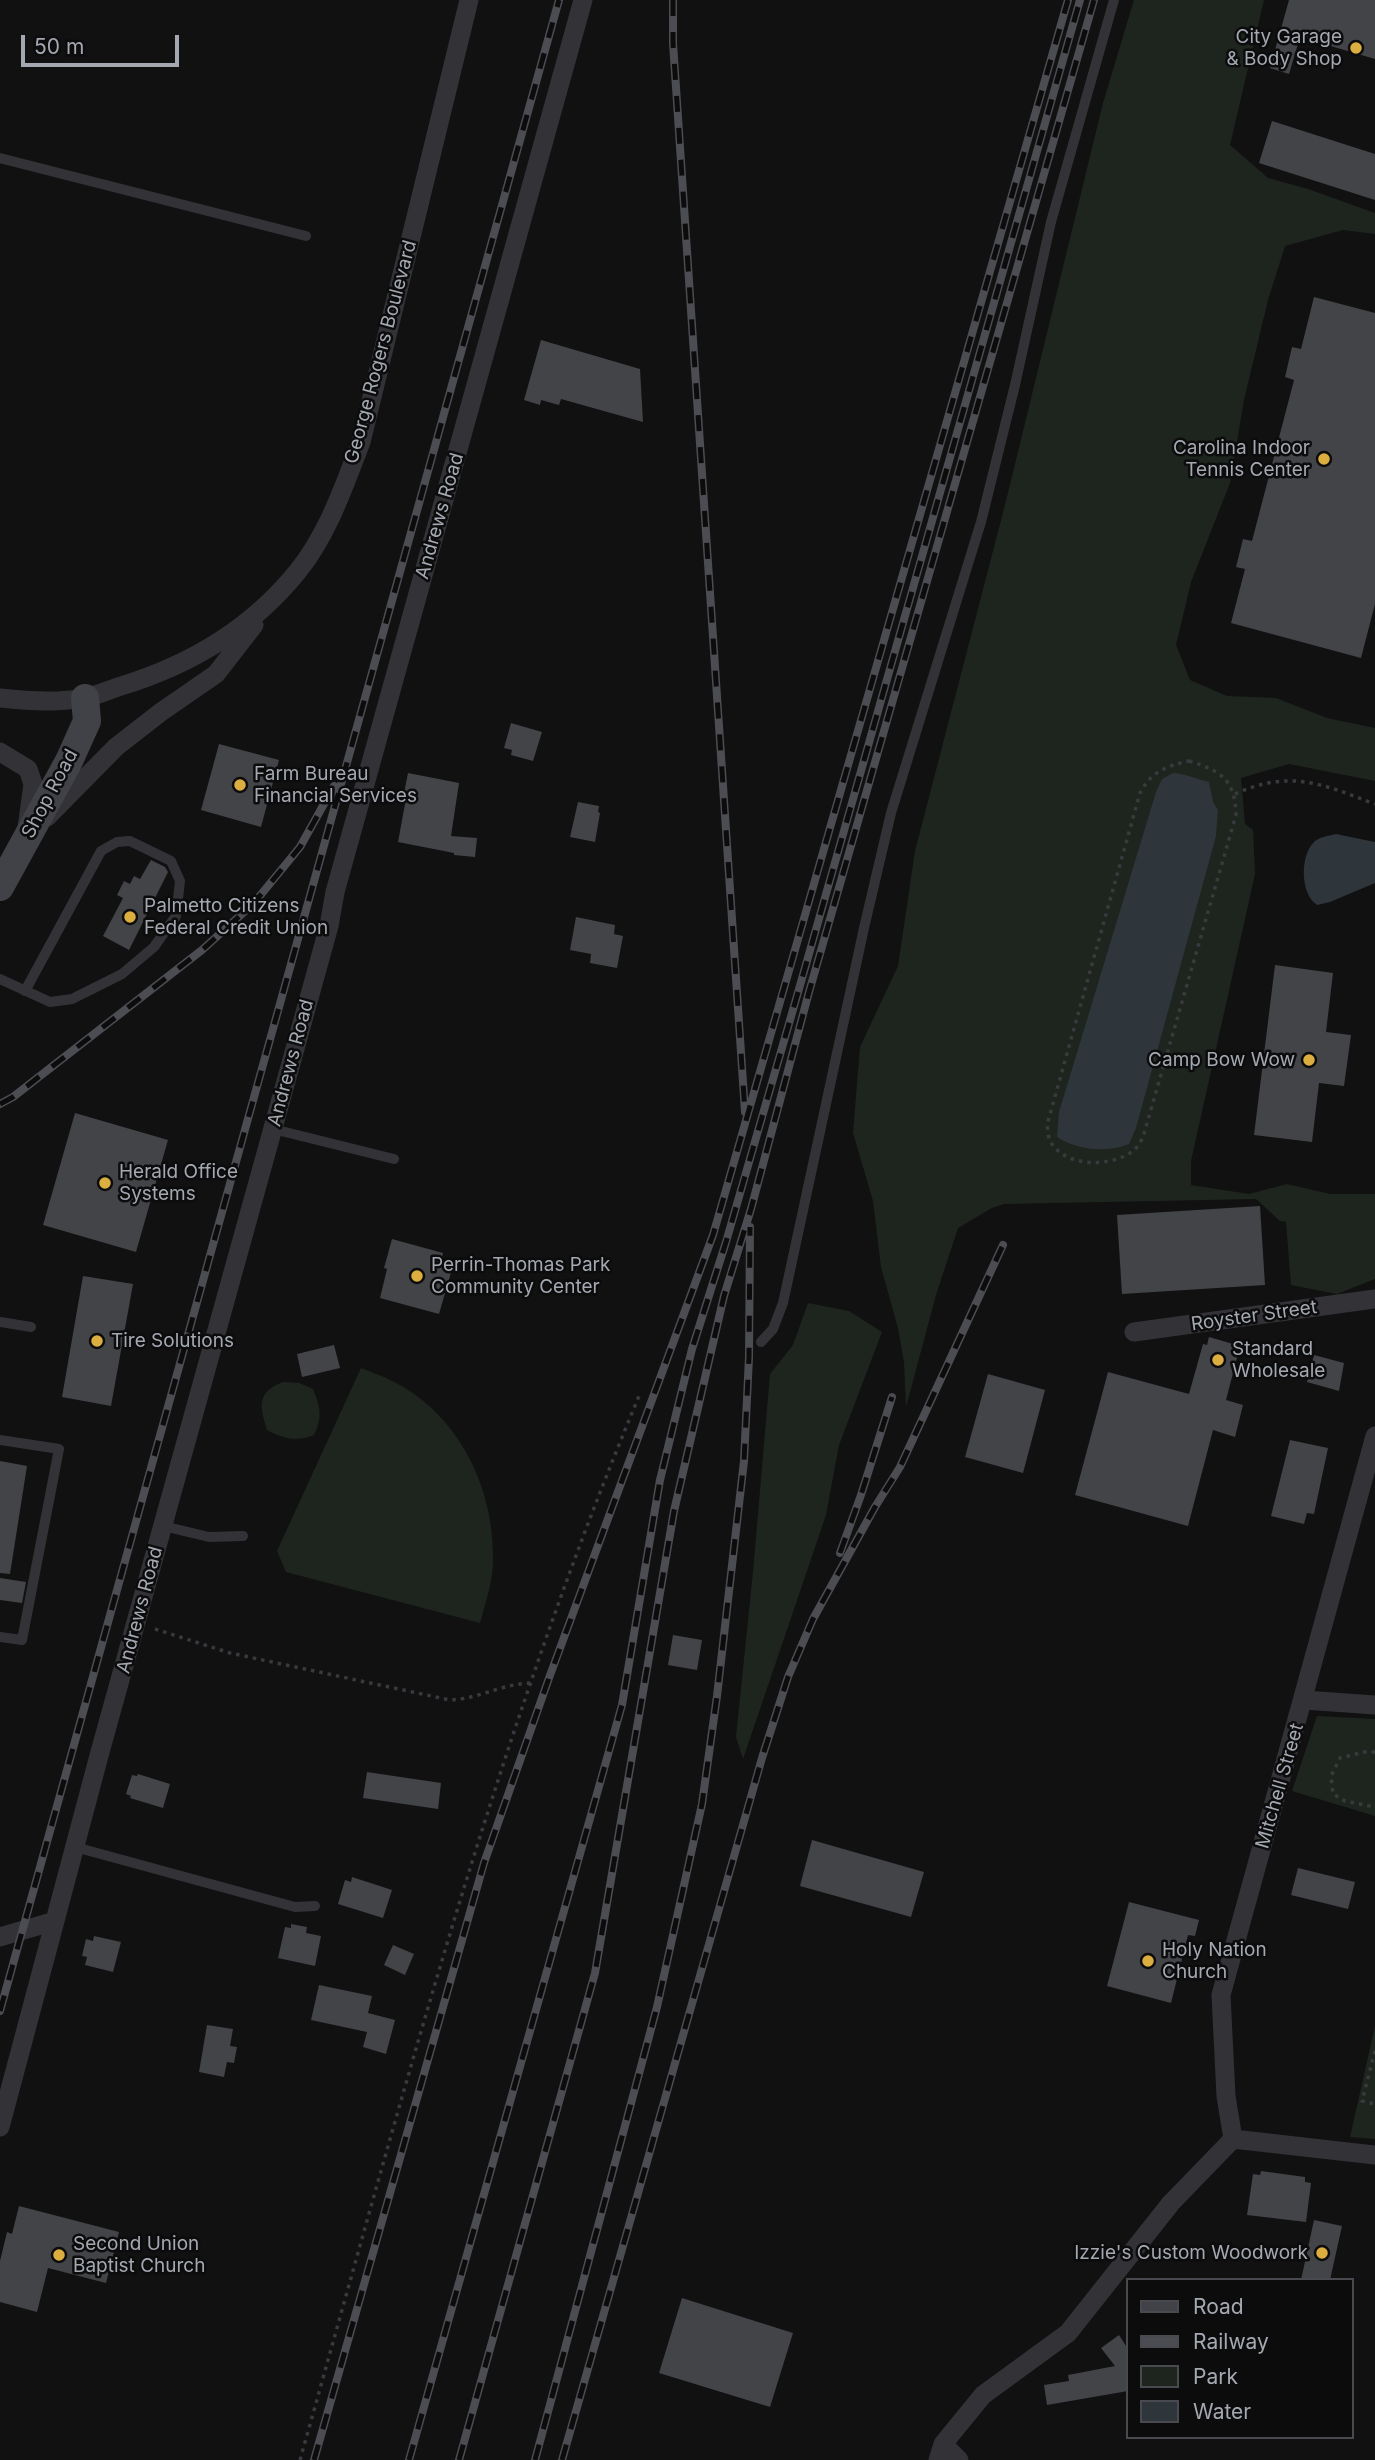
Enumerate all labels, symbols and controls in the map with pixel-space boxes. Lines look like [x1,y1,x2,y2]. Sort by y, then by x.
scale bar [24,21,182,65]
place label: City Garage & Body Shop [1226,26,1342,70]
text: 50 m [34,34,84,59]
marker: City Garage & Body Shop [1348,40,1364,56]
street label: George Rogers Boulevard [340,238,422,466]
place label: Carolina Indoor Tennis Center [1173,437,1310,481]
street label: Andrews Road [411,450,469,582]
marker: Carolina Indoor Tennis Center [1316,451,1332,467]
street label: Shop Road [17,746,83,842]
place label: Farm Bureau Financial Services [254,763,417,807]
marker: Farm Bureau Financial Services [232,777,248,793]
place label: Palmetto Citizens Federal Credit Union [144,895,328,939]
marker: Palmetto Citizens Federal Credit Union [122,909,138,925]
street label: Andrews Road [263,997,319,1129]
place label: Camp Bow Wow [1148,1049,1295,1071]
marker: Camp Bow Wow [1301,1052,1317,1068]
place label: Herald Office Systems [119,1161,238,1205]
marker: Herald Office Systems [97,1175,113,1191]
place label: Perrin-Thomas Park Community Center [431,1254,610,1298]
marker: Perrin-Thomas Park Community Center [409,1268,425,1284]
street label: Royster Street [1190,1296,1318,1336]
place label: Tire Solutions [111,1330,234,1352]
marker: Tire Solutions [89,1333,105,1349]
place label: Standard Wholesale [1232,1338,1325,1382]
marker: Standard Wholesale [1210,1352,1226,1368]
street label: Andrews Road [112,1544,168,1676]
street label: Mitchell Street [1251,1721,1309,1851]
place label: Holy Nation Church [1162,1939,1267,1983]
marker: Holy Nation Church [1140,1953,1156,1969]
place label: Second Union Baptist Church [73,2233,205,2277]
place label: Izzie's Custom Woodwork [1074,2242,1308,2264]
marker: Izzie's Custom Woodwork [1314,2245,1330,2261]
marker: Second Union Baptist Church [51,2247,67,2263]
legend [1126,2278,1354,2439]
text: Road [1193,2294,1244,2319]
text: Railway [1193,2329,1269,2354]
text: Park [1193,2364,1238,2389]
text: Water [1193,2399,1251,2424]

